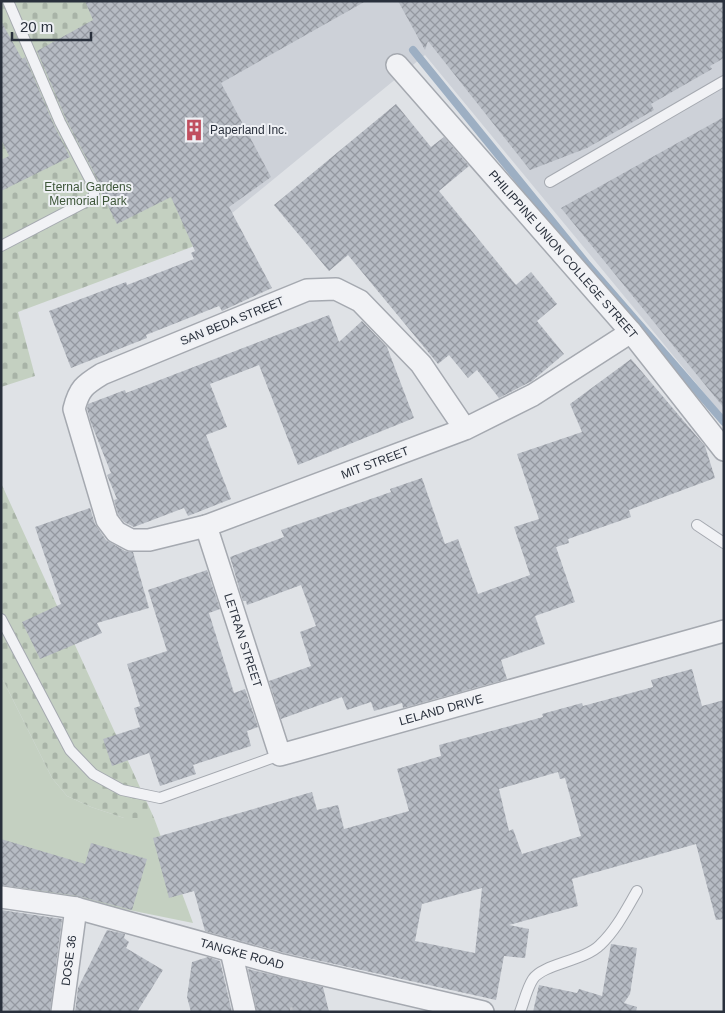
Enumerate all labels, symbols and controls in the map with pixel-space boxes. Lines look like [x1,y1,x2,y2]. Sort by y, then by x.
scale bar [12,10,91,42]
text: 20 m [20,18,53,35]
building icon: Paperland Inc. [181,117,207,143]
place label: Paperland Inc. [210,123,287,137]
street label: PHILIPPINE UNION COLLEGE STREET [486,168,641,342]
park label: Eternal Gardens Memorial Park [44,180,132,208]
street label: SAN BEDA STREET [178,294,287,348]
street label: MIT STREET [339,443,411,482]
street label: LETRAN STREET [221,591,265,690]
street label: LELAND DRIVE [397,692,485,728]
street label: DOSE 36 [59,934,79,987]
street label: TANGKE ROAD [198,936,286,972]

